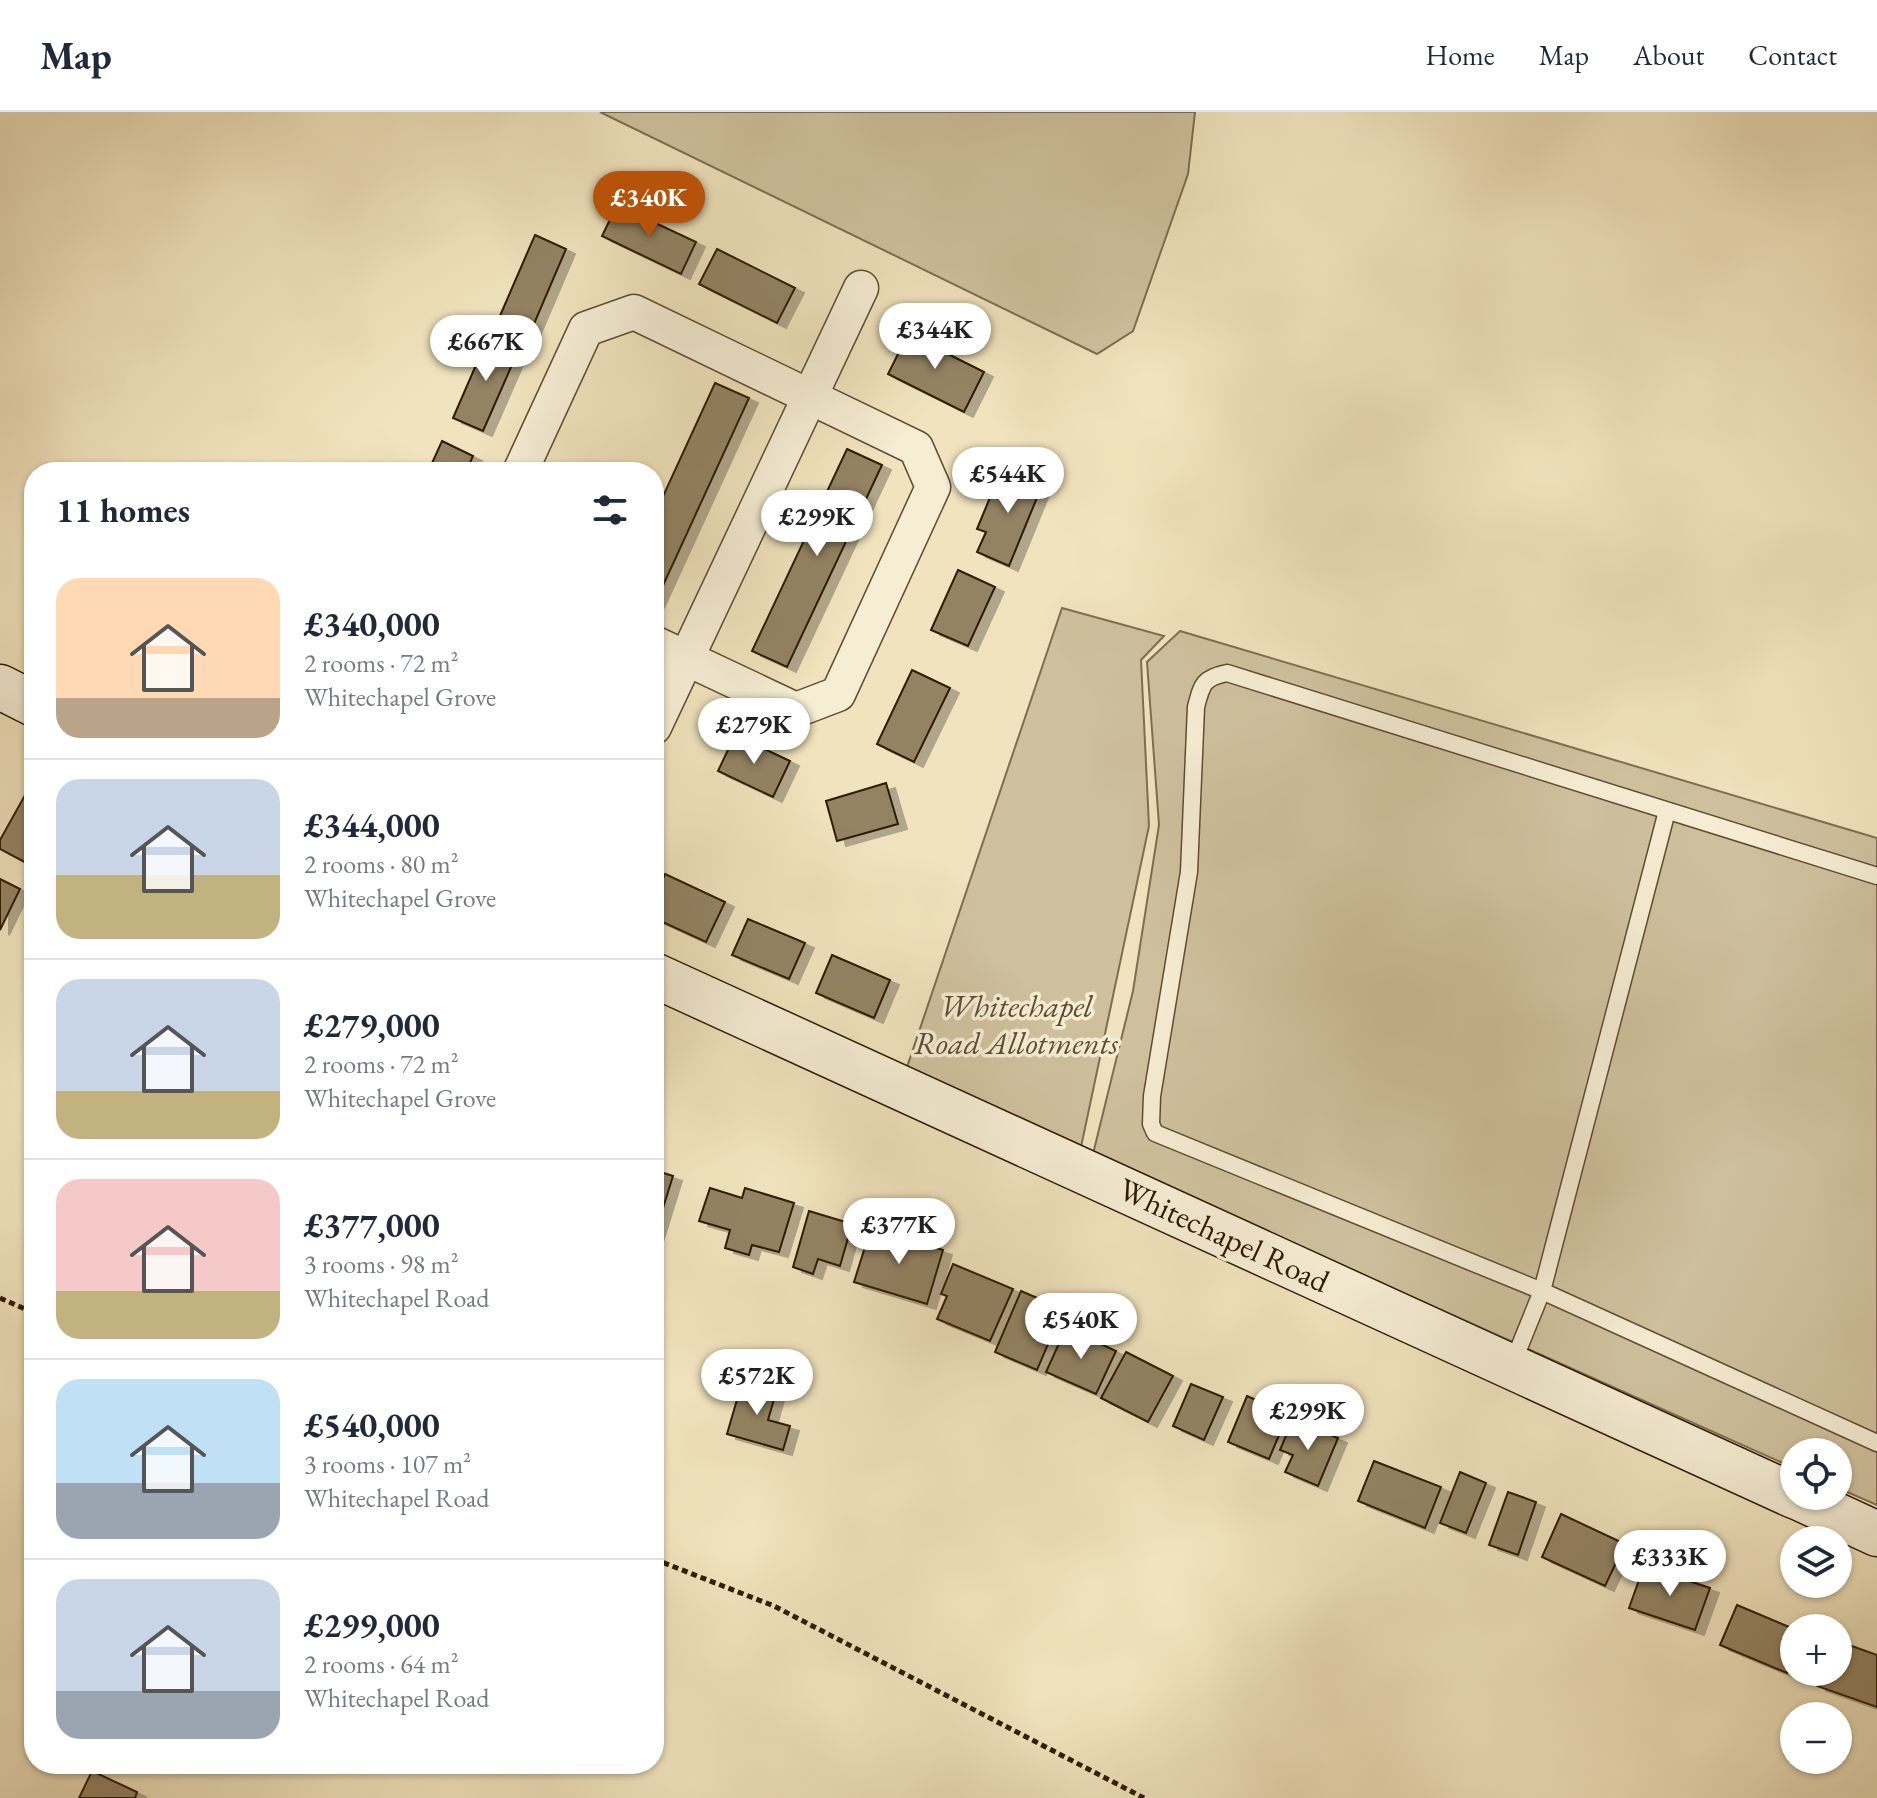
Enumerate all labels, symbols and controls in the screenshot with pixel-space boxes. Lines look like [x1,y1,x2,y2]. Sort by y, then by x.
text: Map [40,31,112,80]
text: Home [1425,37,1495,73]
text: Map [1539,37,1589,73]
text: About [1633,37,1704,73]
text: Contact [1748,37,1837,73]
pin: £340K [593,171,705,239]
text: £340K [611,180,687,214]
pin: £344K [879,303,991,371]
text: £344K [897,312,973,346]
pin: £667K [430,315,542,383]
text: £667K [448,324,524,358]
pin: £544K [952,447,1064,515]
text: £544K [970,456,1046,490]
text: 11 homes [56,488,190,532]
icon: filters [588,488,632,532]
pin: £299K [761,490,873,558]
text: £299K [779,499,855,533]
text: £340,000 [304,602,440,646]
icon: home [120,610,216,706]
text: 2 rooms · 72 m² [304,646,459,680]
text: Whitechapel Grove [304,680,496,714]
pin: £279K [698,698,810,766]
text: £279K [716,707,792,741]
text: £344,000 [304,803,440,847]
icon: home [120,811,216,907]
text: 2 rooms · 80 m² [304,847,459,881]
text: Whitechapel Grove [304,881,496,915]
park label: Whitechapel Road Allotments [914,985,1118,1064]
text: £279,000 [304,1003,440,1047]
icon: home [120,1011,216,1107]
text: 2 rooms · 72 m² [304,1047,459,1081]
text: Whitechapel Grove [304,1081,496,1115]
street label: Whitechapel Road [1112,1168,1337,1303]
pin: £377K [843,1198,955,1266]
text: £377,000 [304,1203,440,1247]
text: £377K [861,1207,937,1241]
icon: home [120,1211,216,1307]
text: 3 rooms · 98 m² [304,1247,459,1281]
text: Whitechapel Road [304,1281,489,1315]
pin: £540K [1025,1293,1137,1361]
text: £540K [1043,1302,1119,1336]
pin: £572K [701,1349,813,1417]
text: £572K [719,1358,795,1392]
pin: £299K [1252,1384,1364,1452]
text: £299K [1270,1393,1346,1427]
text: £540,000 [304,1403,440,1447]
icon: home [120,1411,216,1507]
map controls [1780,1438,1852,1774]
button: locate [1780,1438,1852,1510]
text: 3 rooms · 107 m² [304,1447,471,1481]
text: Whitechapel Road [304,1481,489,1515]
button: layers [1780,1526,1852,1598]
pin: £333K [1614,1530,1726,1598]
text: £333K [1632,1539,1708,1573]
text: £299,000 [304,1603,440,1647]
icon: home [120,1611,216,1707]
button: + [1780,1614,1852,1686]
text: 2 rooms · 64 m² [304,1647,459,1681]
text: Whitechapel Road [304,1681,489,1715]
button: − [1780,1702,1852,1774]

